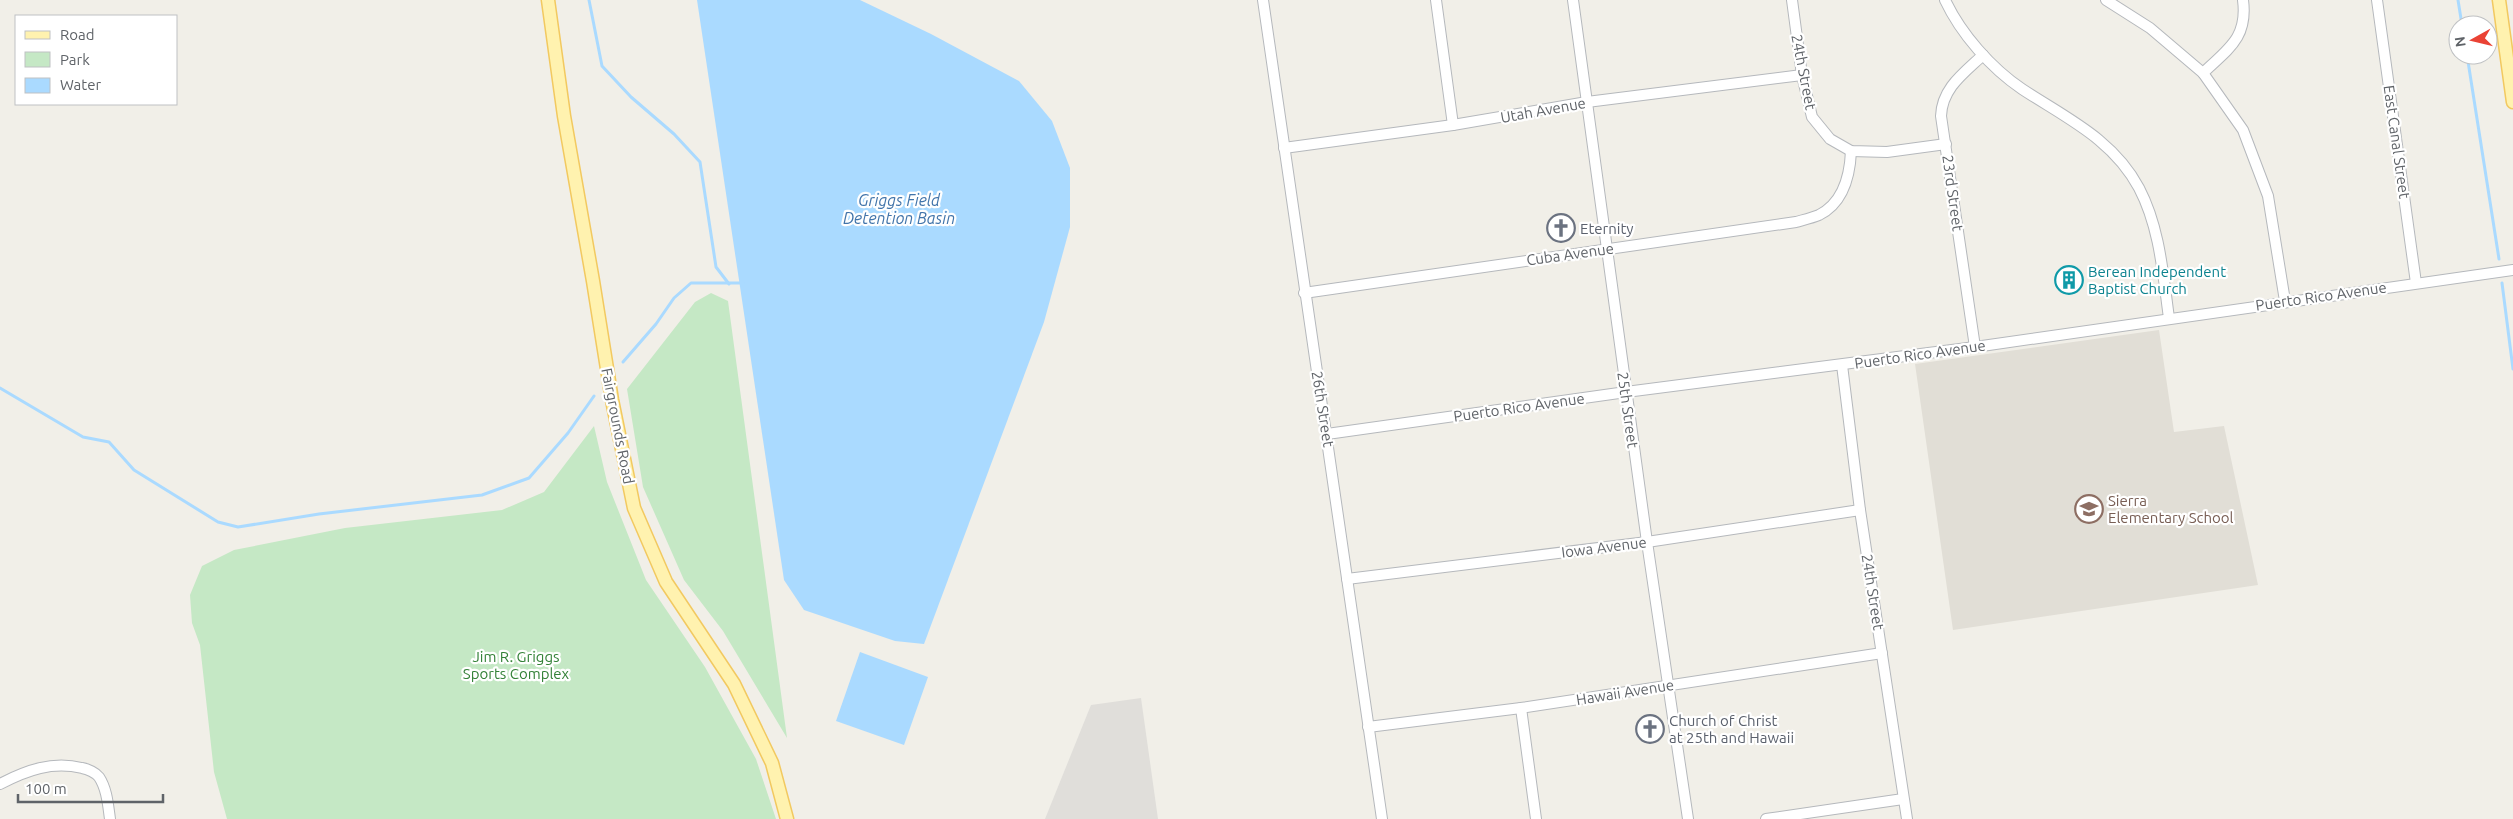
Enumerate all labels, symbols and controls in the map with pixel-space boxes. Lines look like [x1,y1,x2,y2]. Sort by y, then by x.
legend [15,15,178,105]
north arrow [2448,15,2498,65]
text: Road [60,26,95,43]
street label: 24th Street [1788,33,1820,111]
text: N [2451,36,2469,48]
text: Park [60,51,90,68]
text: Water [60,76,101,93]
street label: East Canal Street [2381,84,2413,200]
street label: Utah Avenue [1499,94,1587,126]
street label: 23rd Street [1939,154,1967,232]
water label: Griggs Field Detention Basin [843,191,955,227]
church icon: Eternity [1546,213,1576,243]
place label: Eternity [1580,220,1634,237]
street label: Cuba Avenue [1525,239,1615,269]
place label: Berean Independent Baptist Church [2088,263,2226,297]
building icon: Berean Independent Baptist Church [2054,265,2084,295]
street label: Puerto Rico Avenue [2254,278,2388,314]
street label: Puerto Rico Avenue [1853,336,1987,372]
street label: Fairgrounds Road [598,367,638,485]
street label: 26th Street [1309,370,1337,448]
street label: 25th Street [1614,371,1642,449]
street label: Puerto Rico Avenue [1452,389,1586,425]
place label: Sierra Elementary School [2108,492,2234,526]
school or university icon: Sierra Elementary School [2074,494,2104,524]
street label: Iowa Avenue [1560,533,1648,561]
street label: 24th Street [1859,553,1887,631]
park label: Jim R. Griggs Sports Complex [463,648,570,682]
street label: Hawaii Avenue [1575,676,1675,708]
place label: Church of Christ at 25th and Hawaii [1669,712,1794,746]
church icon: Church of Christ at 25th and Hawaii [1635,714,1665,744]
scale bar [18,772,162,804]
text: 100 m [25,780,67,797]

